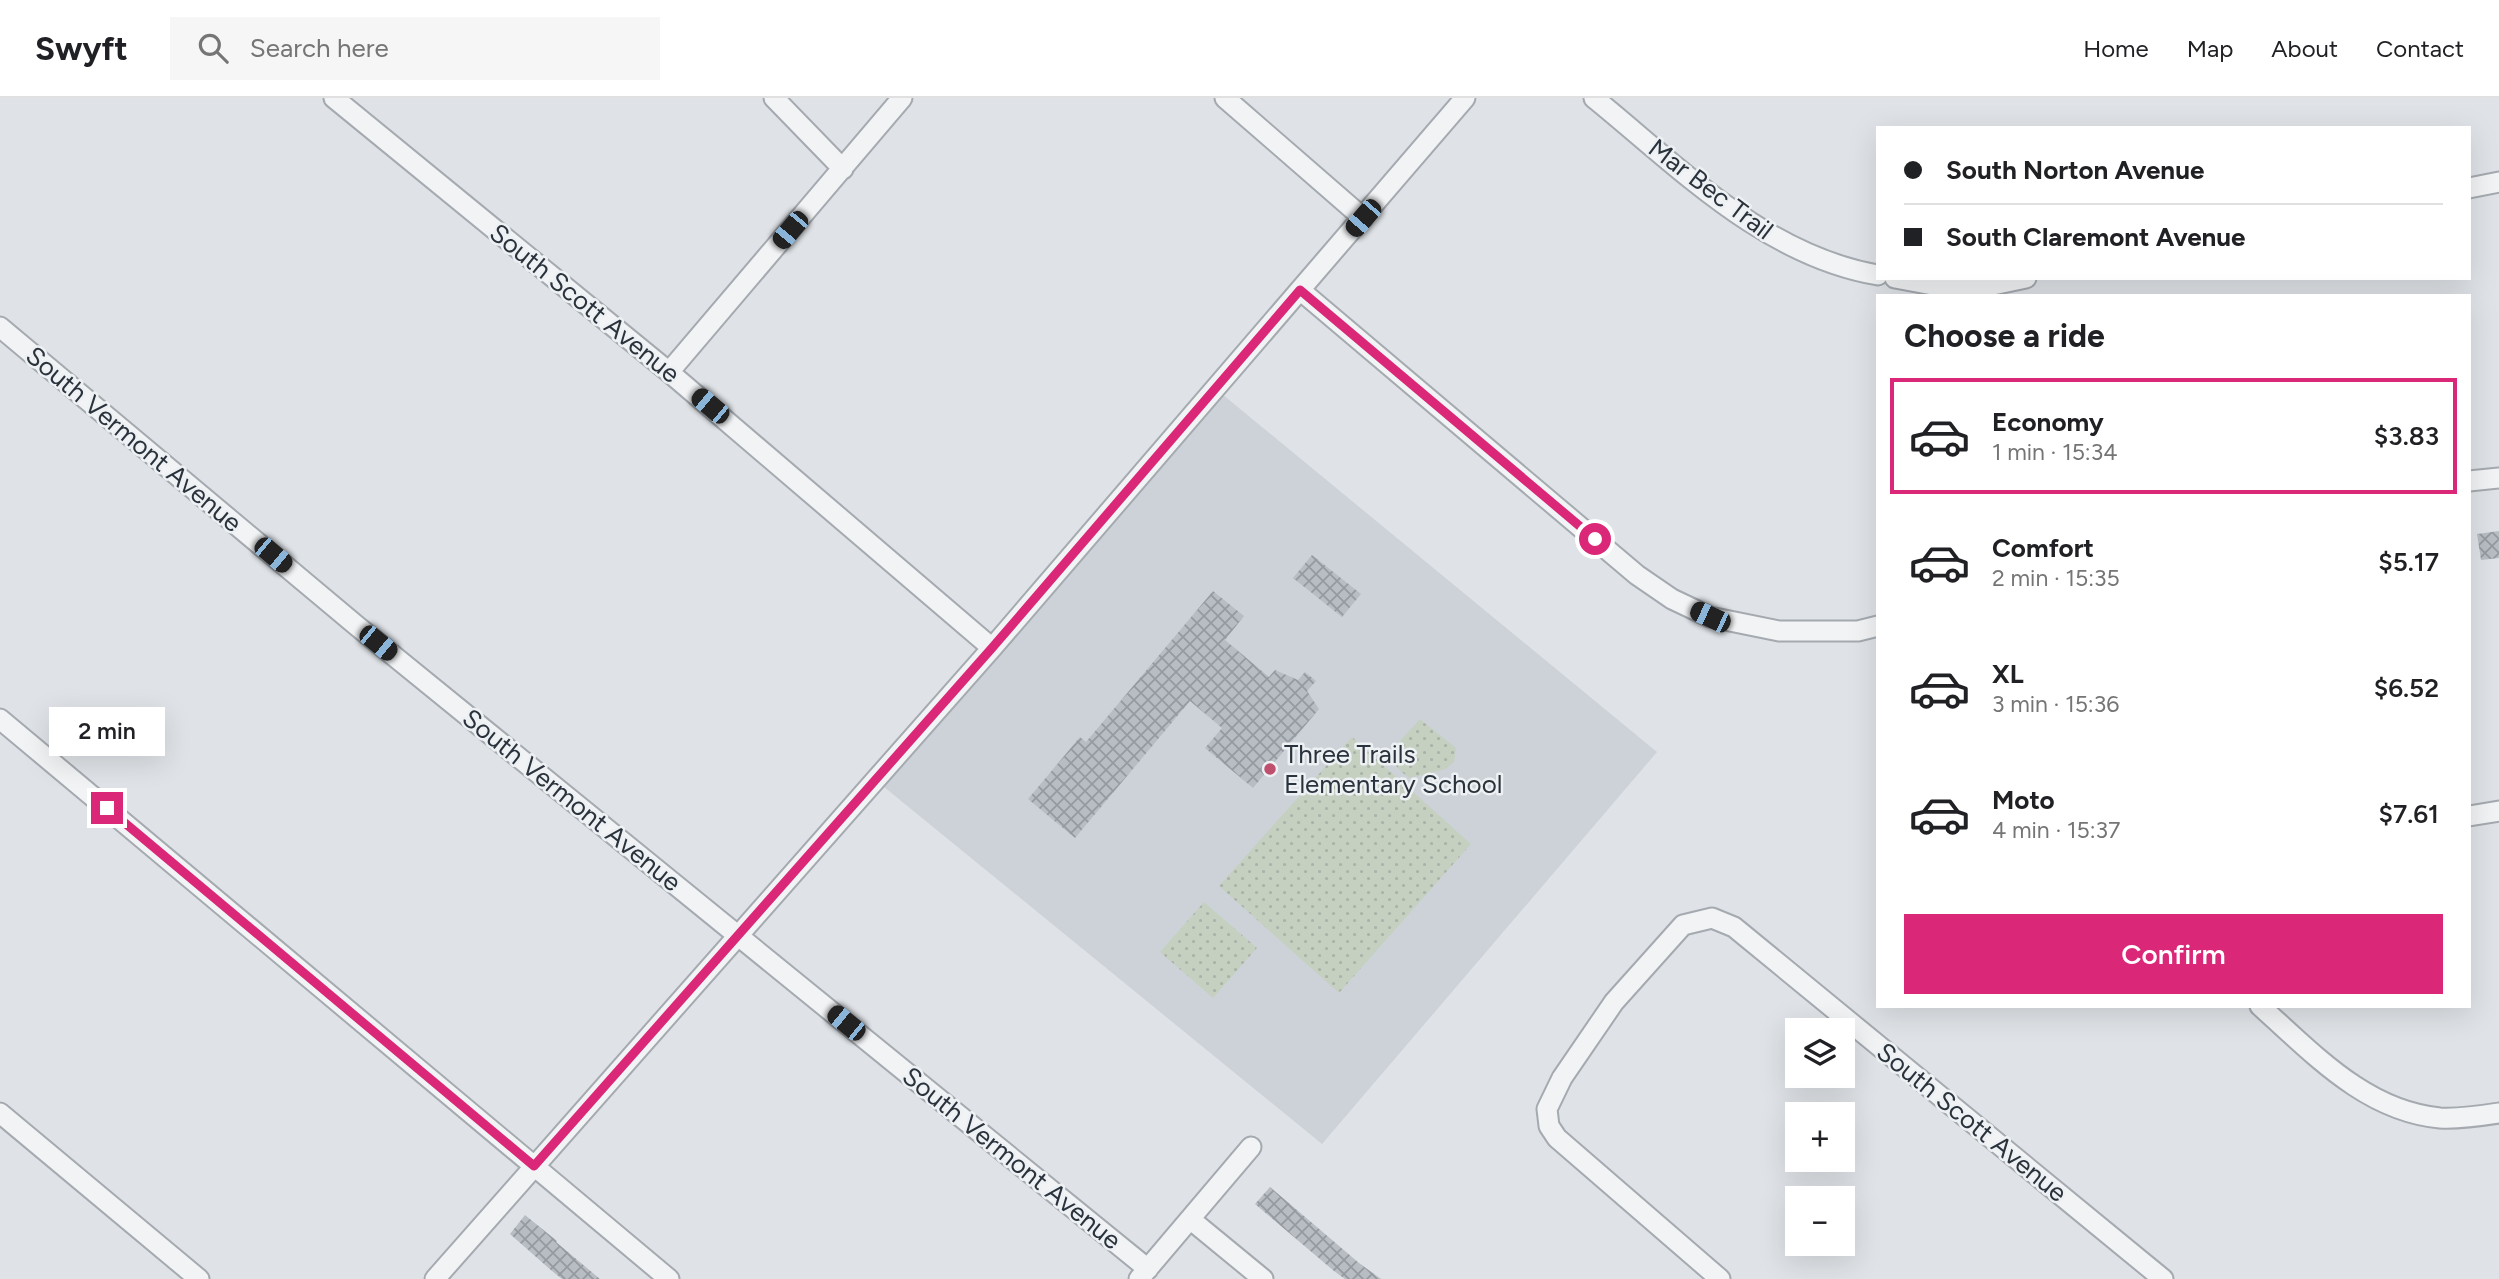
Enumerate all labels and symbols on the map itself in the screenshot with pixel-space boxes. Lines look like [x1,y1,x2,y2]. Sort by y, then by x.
street label: Mar Bec Trail [1642,132,1780,246]
car [1342,195,1385,241]
car [769,207,812,253]
street label: South Scott Avenue [483,216,687,390]
street label: South Vermont Avenue [19,339,249,539]
car [688,384,733,428]
route start [1579,523,1611,555]
car [251,533,296,577]
car [1687,599,1734,635]
car [356,622,401,664]
street label: South Vermont Avenue [456,702,688,898]
callout: 2 min [49,706,165,756]
place label: Three Trails Elementary School [1284,738,1502,800]
marker: Three Trails Elementary School [1262,761,1278,777]
route end [91,792,123,824]
car [824,1002,869,1044]
street label: South Scott Avenue [1870,1035,2074,1209]
street label: South Vermont Avenue [896,1060,1128,1256]

